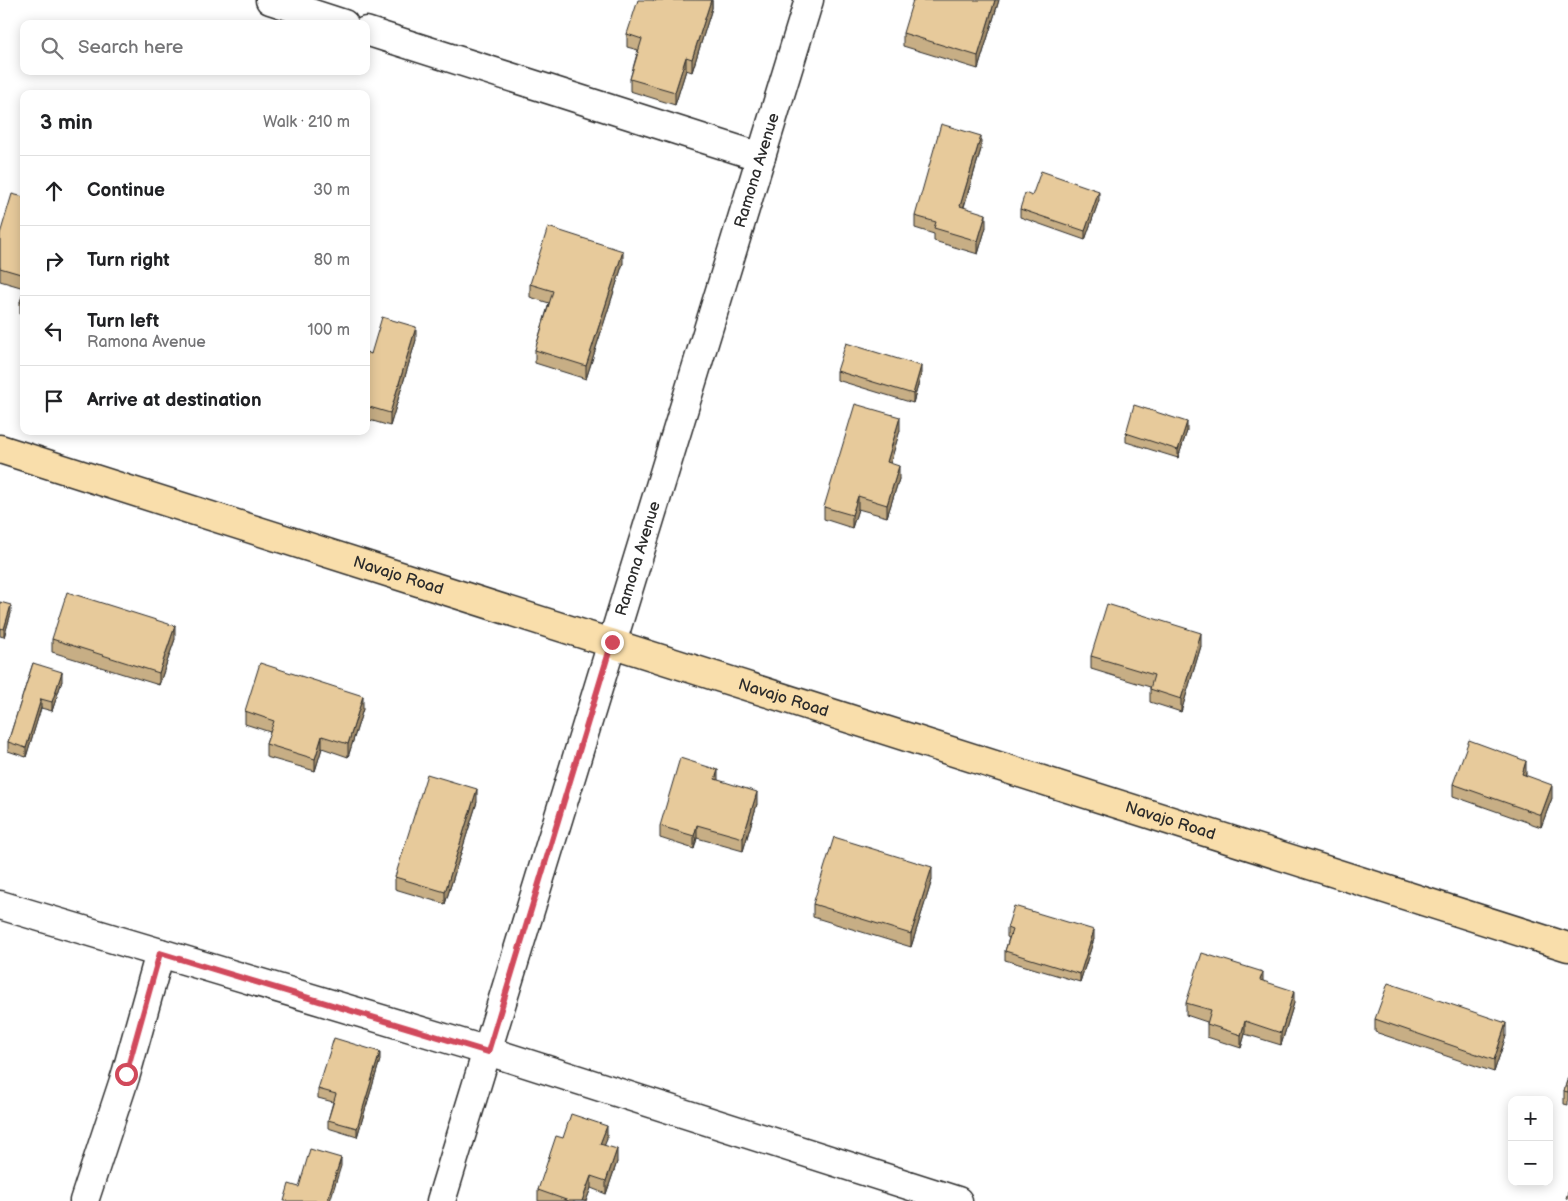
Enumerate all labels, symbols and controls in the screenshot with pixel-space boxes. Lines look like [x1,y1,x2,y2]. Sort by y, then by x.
search box [20,20,370,75]
icon: search [38,34,66,62]
text: Search here [78,36,183,59]
text: 3 min [40,110,93,135]
street label: Ramona Avenue [730,110,783,230]
text: Walk · 210 m [263,113,350,132]
icon: ahead [40,177,68,205]
text: Continue [87,179,165,202]
text: 30 m [313,181,350,200]
icon: right [40,247,68,275]
text: Turn right [87,249,170,272]
text: 80 m [314,251,350,270]
text: Turn left [87,310,159,333]
icon: left [40,317,68,345]
text: 100 m [307,321,350,340]
text: Ramona Avenue [87,333,206,352]
icon: arrive [40,387,68,415]
text: Arrive at destination [87,389,262,412]
street label: Ramona Avenue [611,498,665,618]
street label: Navajo Road [351,552,446,599]
route end [601,631,624,654]
street label: Navajo Road [736,675,831,721]
street label: Navajo Road [1123,797,1218,844]
route start [115,1063,138,1086]
map controls [1508,1096,1553,1186]
button: + [1508,1096,1553,1141]
button: − [1508,1141,1553,1186]

